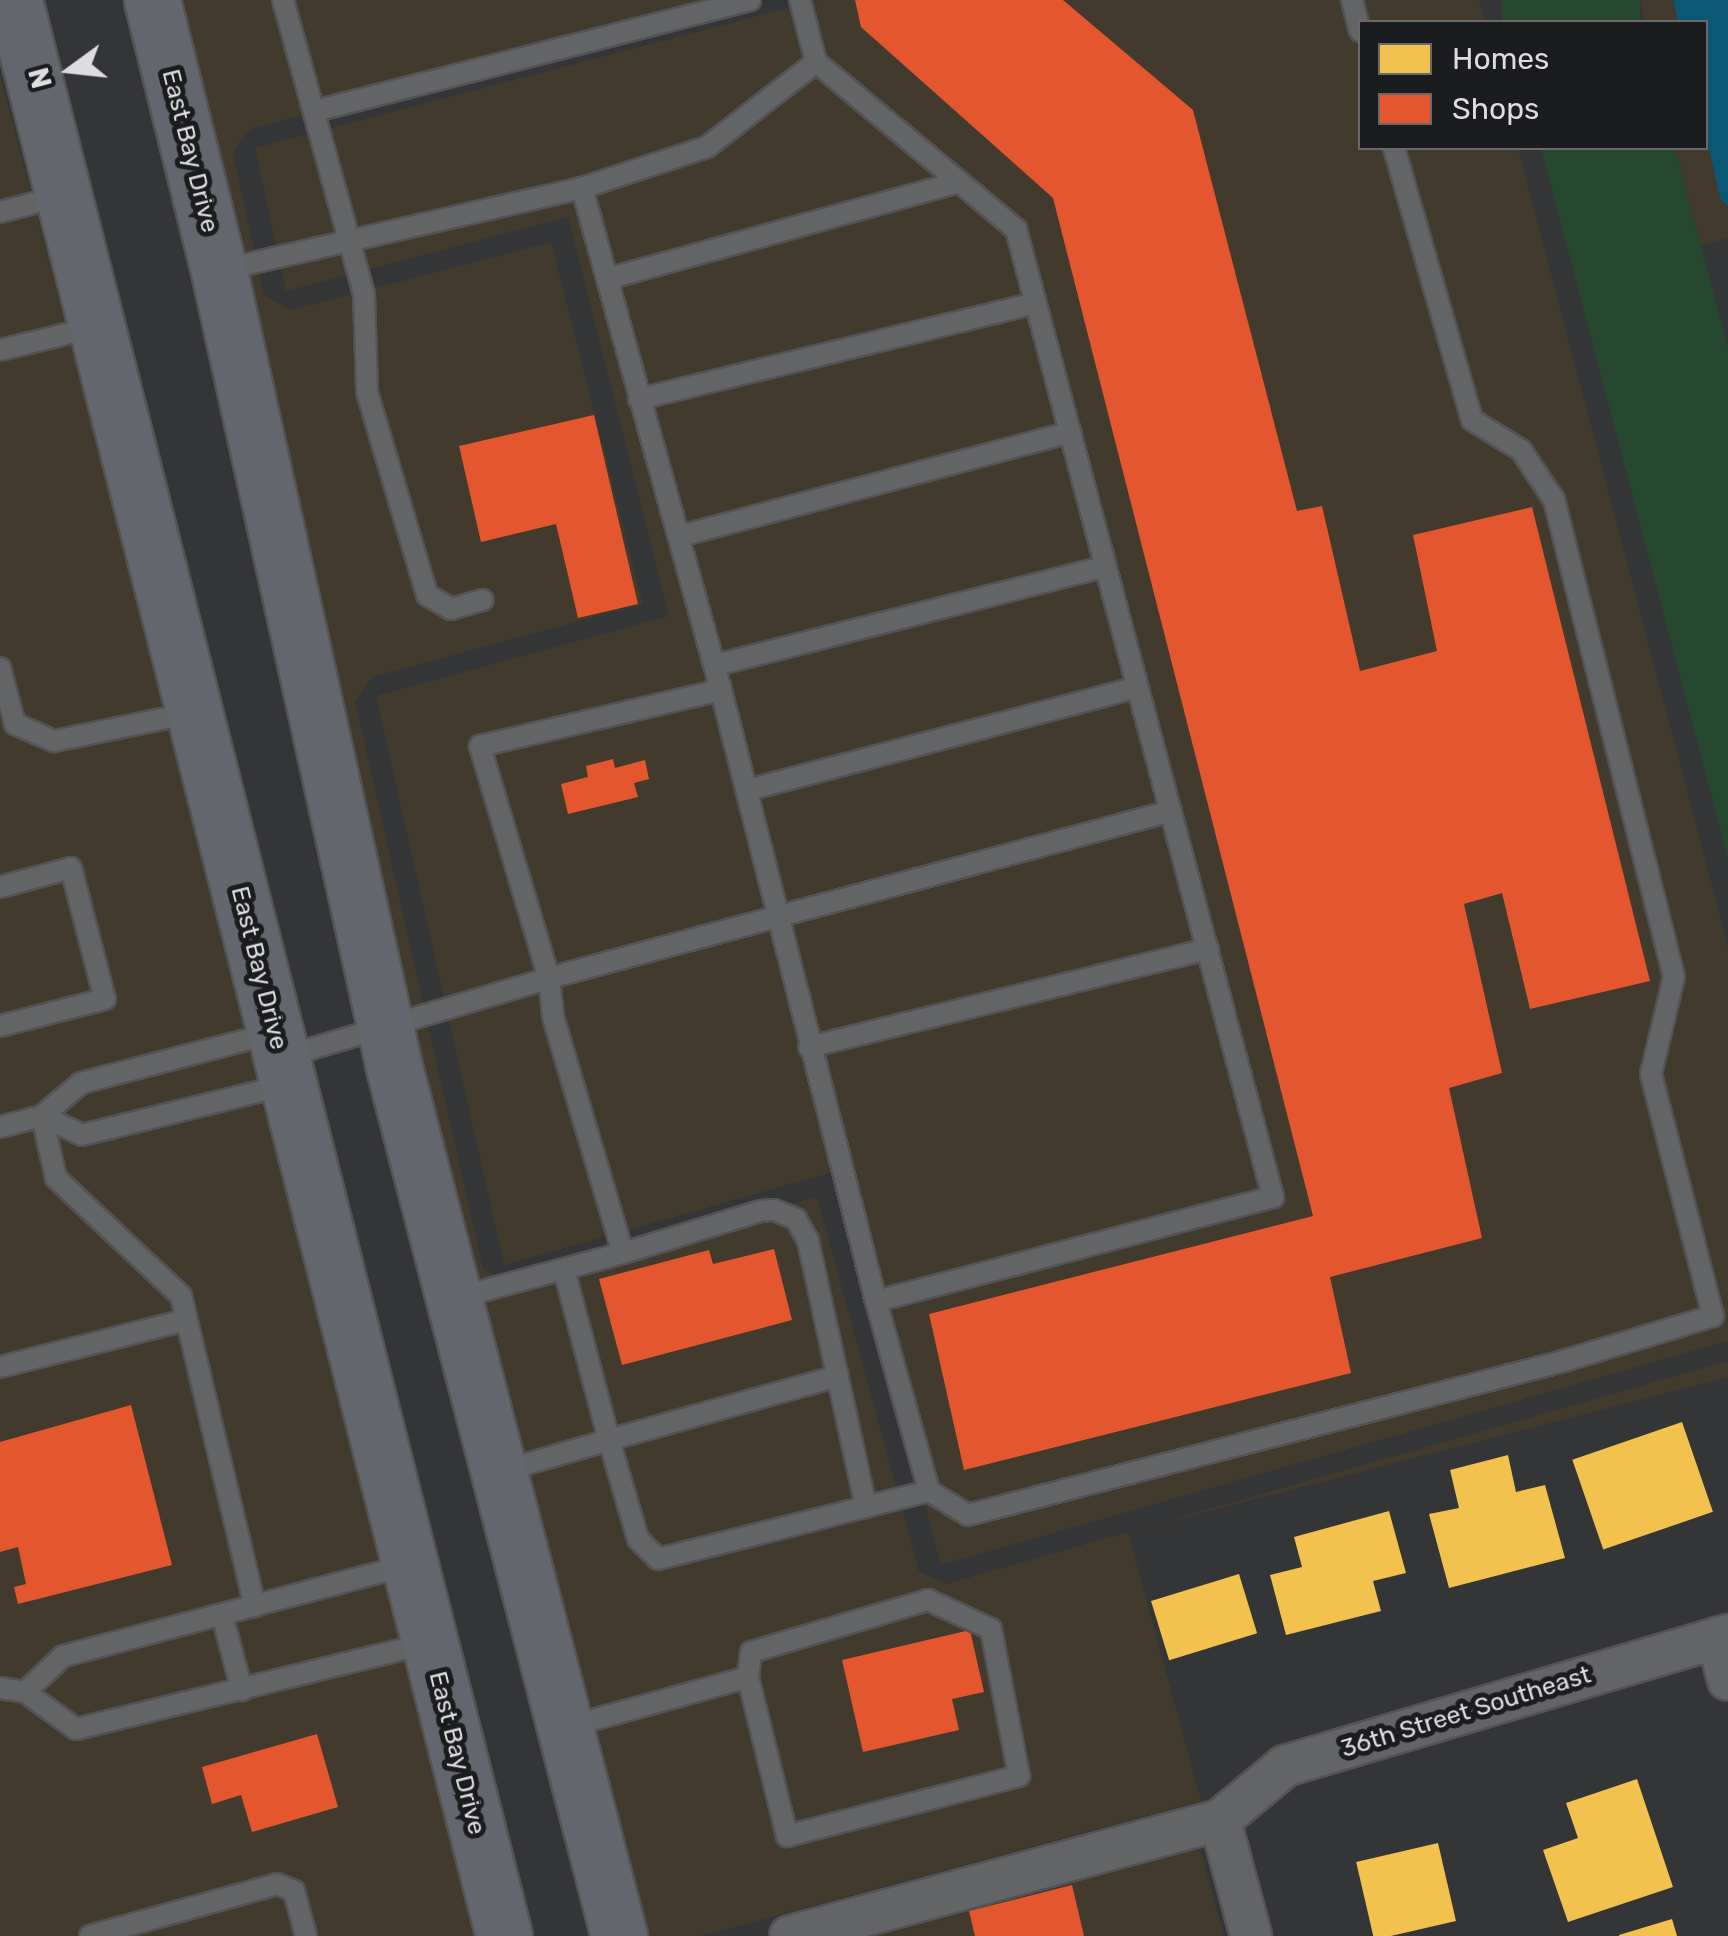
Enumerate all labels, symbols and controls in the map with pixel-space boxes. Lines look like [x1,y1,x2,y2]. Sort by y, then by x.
north arrow [20,20,120,120]
legend [1358,20,1708,150]
text: Homes [1452,41,1549,77]
text: N [22,64,59,92]
street label: East Bay Drive [155,66,225,236]
text: Shops [1452,91,1539,127]
street label: East Bay Drive [224,883,294,1053]
street label: 36th Street Southeast [1337,1660,1595,1764]
street label: East Bay Drive [422,1668,492,1838]

